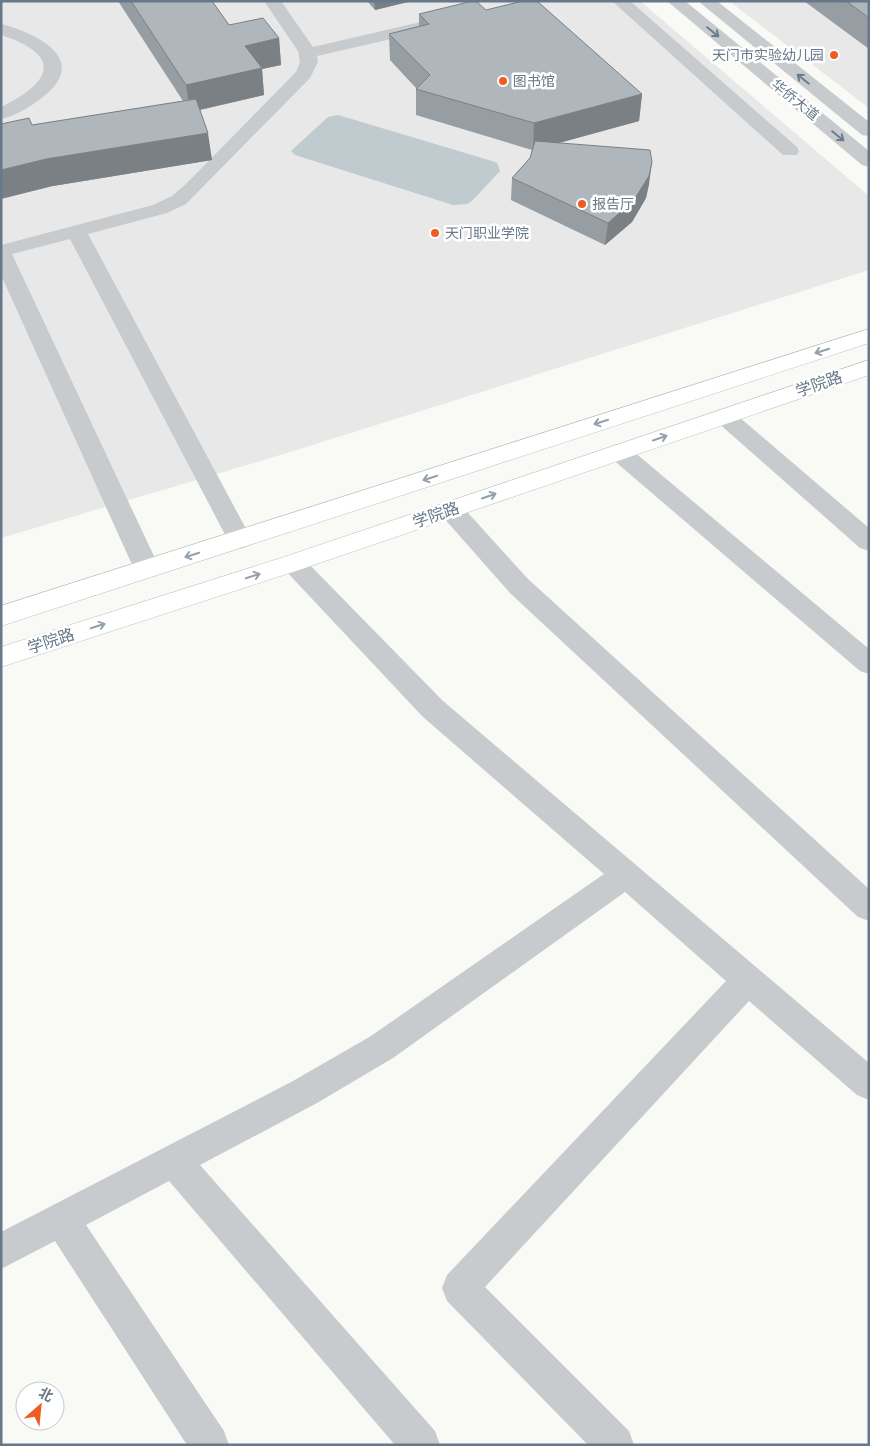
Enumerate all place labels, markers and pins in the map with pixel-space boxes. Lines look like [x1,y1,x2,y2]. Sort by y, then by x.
place label: 天门市实验幼儿园 [712,47,824,64]
marker: 天门市实验幼儿园 [828,49,840,61]
place label: 图书馆 [513,73,555,90]
marker: 图书馆 [497,75,509,87]
place label: 报告厅 [592,196,634,213]
marker: 报告厅 [576,198,588,210]
place label: 天门职业学院 [445,225,529,242]
marker: 天门职业学院 [429,227,441,239]

